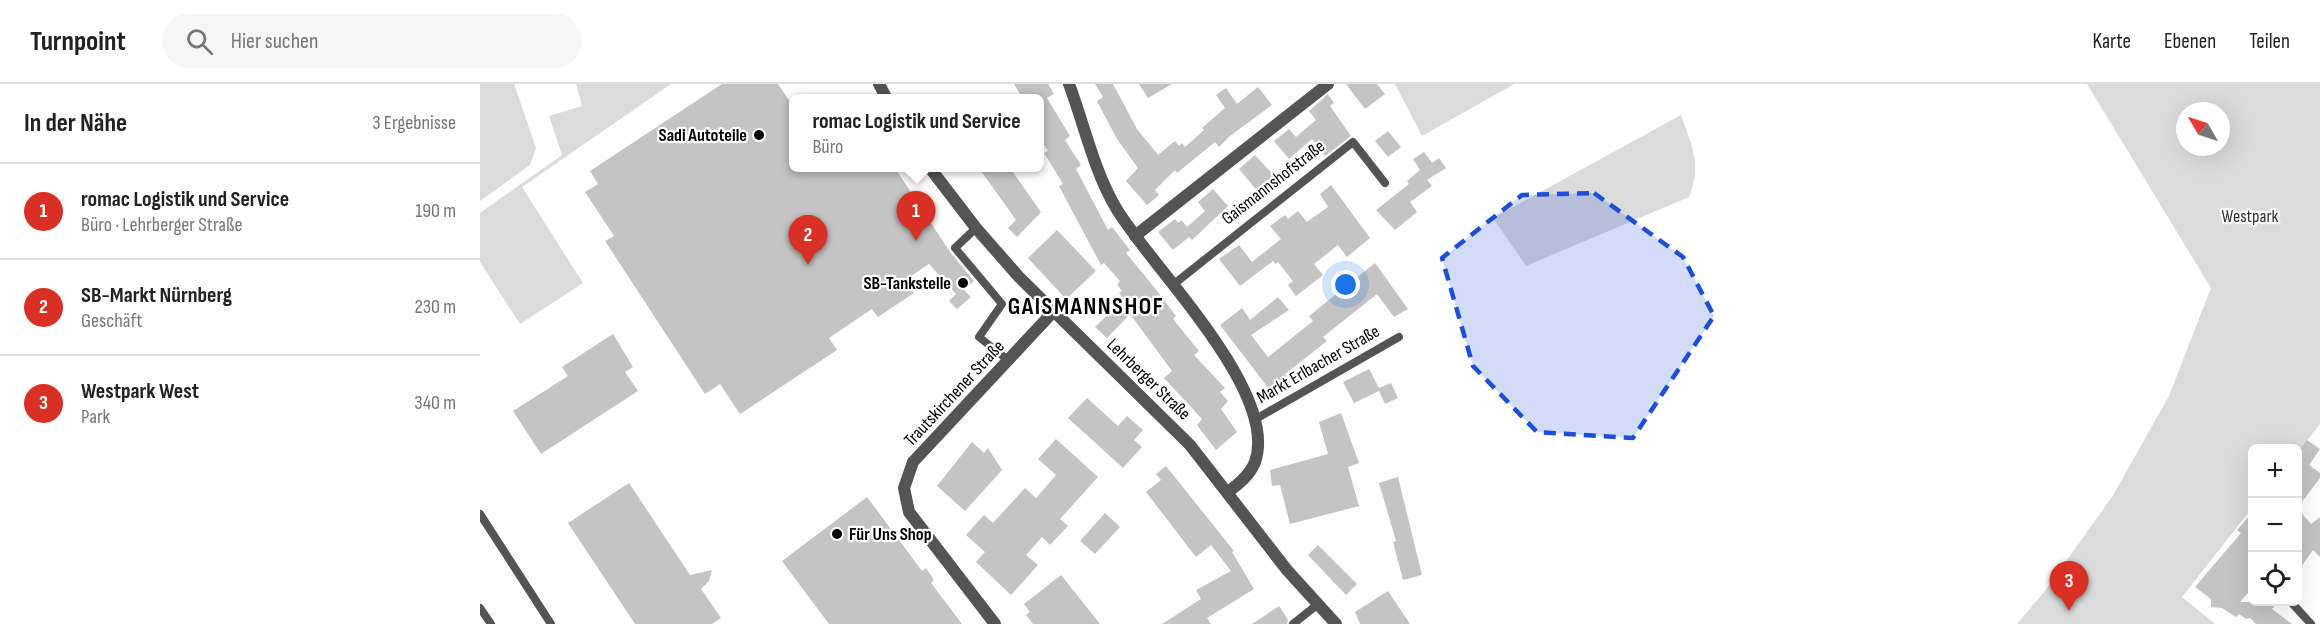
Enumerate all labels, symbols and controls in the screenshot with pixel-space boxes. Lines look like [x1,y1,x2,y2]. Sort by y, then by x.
search box [162,14,582,68]
text: Turnpoint [30,25,126,58]
icon: search [183,25,216,58]
text: Hier suchen [231,28,318,55]
text: Karte [2093,29,2131,54]
text: Ebenen [2164,29,2216,54]
text: Teilen [2249,29,2290,54]
popup [789,94,1044,172]
north arrow [2176,102,2230,156]
text: In der Nähe [24,108,127,139]
text: romac Logistik und Service [812,108,1021,135]
text: 3 Ergebnisse [372,111,456,135]
place label: Sadi Autoteile [659,125,747,146]
marker: Sadi Autoteile [752,128,766,142]
text: Büro [812,135,843,159]
street label: Gaismannshofstraße [1218,136,1329,229]
text: romac Logistik und Service [81,186,289,213]
pin: 1 [896,192,936,241]
text: 1 [40,199,47,223]
text: 190 m [415,199,456,223]
park label: Westpark [2221,206,2279,227]
text: Büro · Lehrberger Straße [81,213,242,237]
pin: 2 [788,216,828,265]
your location [1331,270,1360,299]
place label: SB-Tankstelle [863,273,951,294]
marker: SB-Tankstelle [956,276,970,290]
text: SB-Markt Nürnberg [81,282,232,309]
district label: GAISMANNSHOF [1008,292,1164,321]
text: 2 [39,295,48,319]
text: 230 m [414,295,456,319]
text: Geschäft [81,309,142,333]
street label: Markt Erlbacher Straße [1253,321,1383,408]
street label: Lehrberger Straße [1102,334,1195,424]
street label: Trautskirchener Straße [900,336,1009,451]
text: Westpark West [81,378,199,405]
text: 3 [39,391,48,415]
text: 340 m [414,391,456,415]
text: Park [81,405,110,429]
map controls [2248,444,2302,606]
button: + [2248,444,2302,498]
button: − [2248,498,2302,552]
place label: Für Uns Shop [849,524,932,545]
marker: Für Uns Shop [830,527,844,541]
button: locate [2248,552,2302,606]
pin: 3 [2050,562,2088,611]

